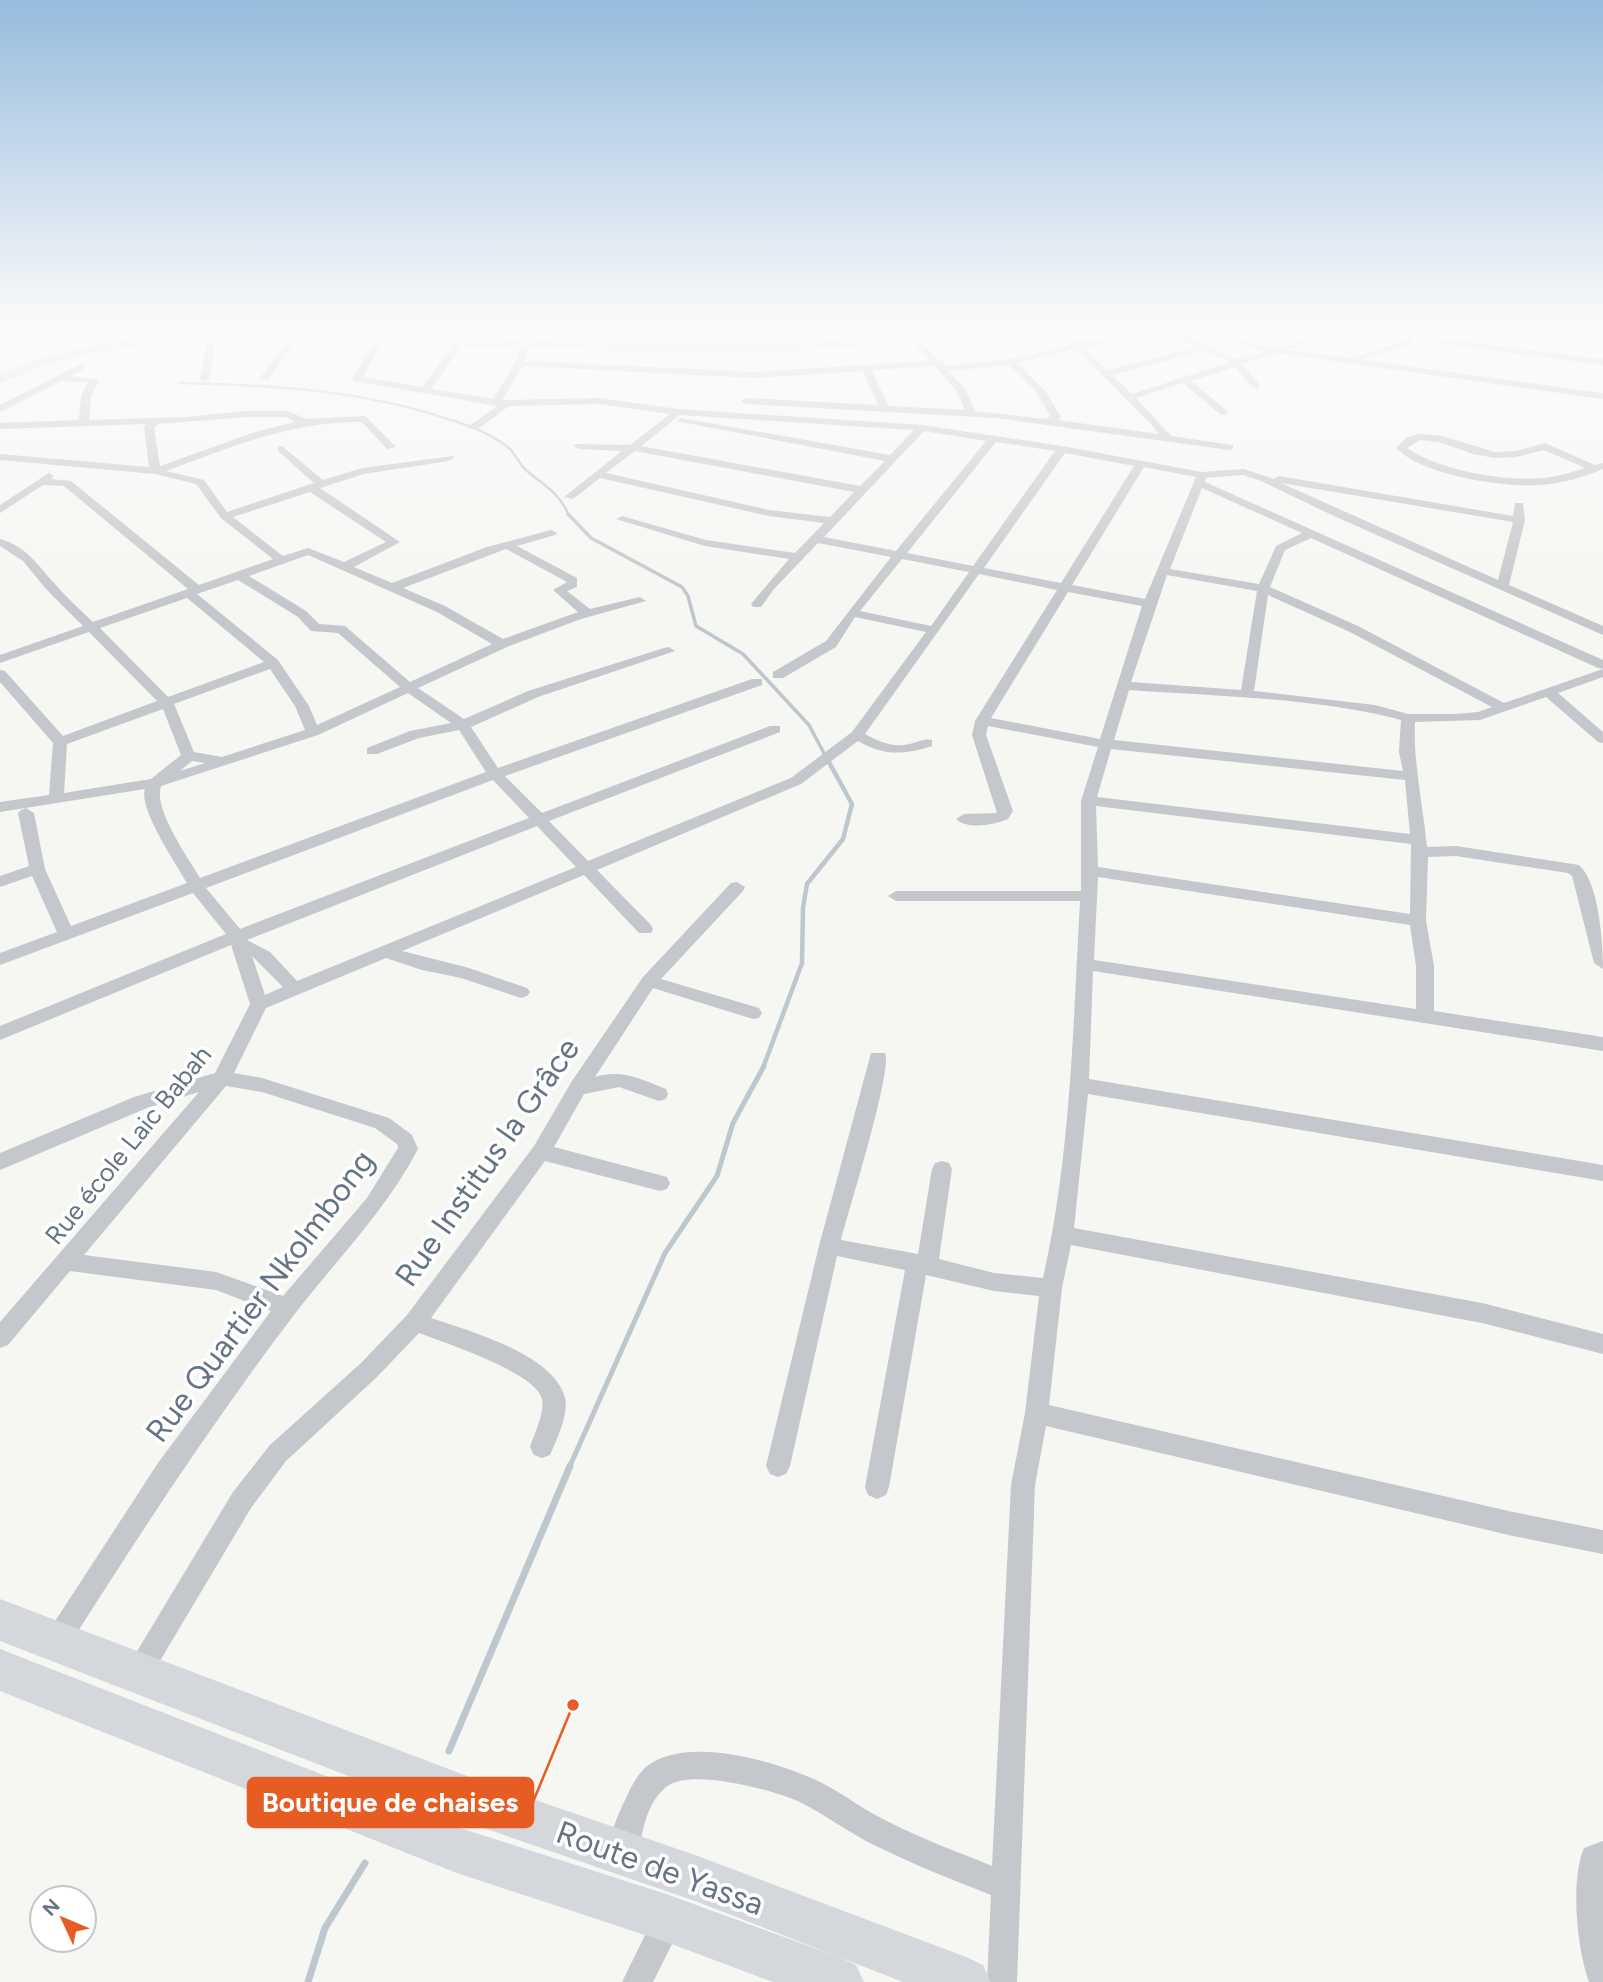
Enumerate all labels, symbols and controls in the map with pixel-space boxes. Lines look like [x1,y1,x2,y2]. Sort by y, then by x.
street label: Rue Institus la Grâce [387,1030,587,1294]
street label: Rue école Laic Babah [38,1039,218,1251]
street label: Rue Quartier Nkolmbong [138,1143,382,1449]
callout: Boutique de chaises [248,1778,533,1827]
text: Boutique de chaises [262,1785,518,1819]
street label: Route de Yassa [551,1813,769,1923]
north arrow [28,1884,98,1954]
text: N [38,1894,65,1921]

